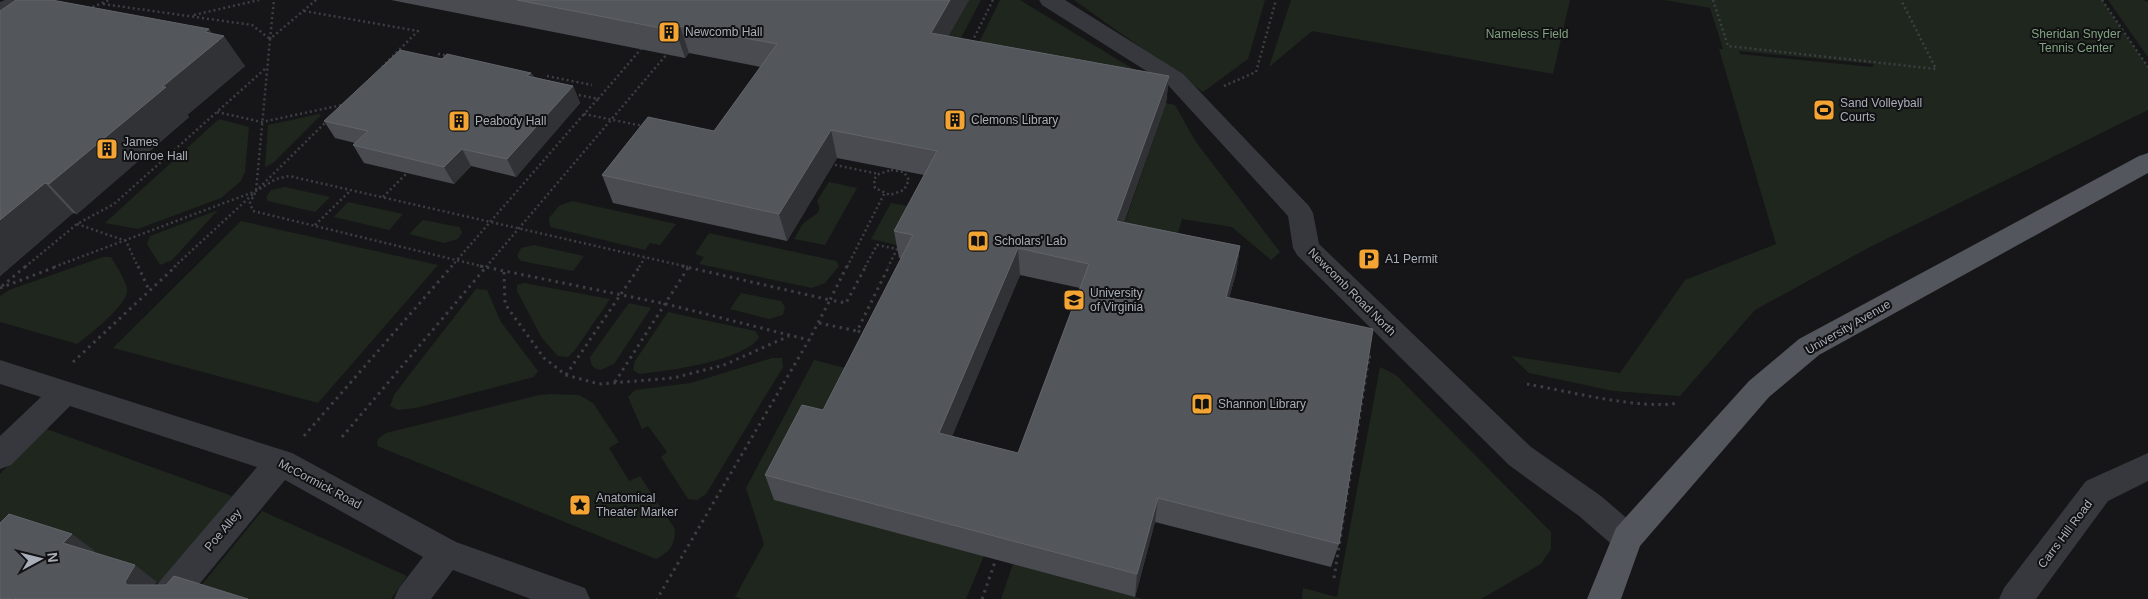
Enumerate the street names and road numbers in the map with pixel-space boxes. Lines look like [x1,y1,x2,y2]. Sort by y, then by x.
street label: Newcomb Road North [1305,245,1399,339]
street label: University Avenue [1803,297,1893,357]
street label: McCormick Road [276,456,364,512]
street label: Carrs Hill Road [2035,497,2095,571]
street label: Poe Alley [202,506,244,554]

